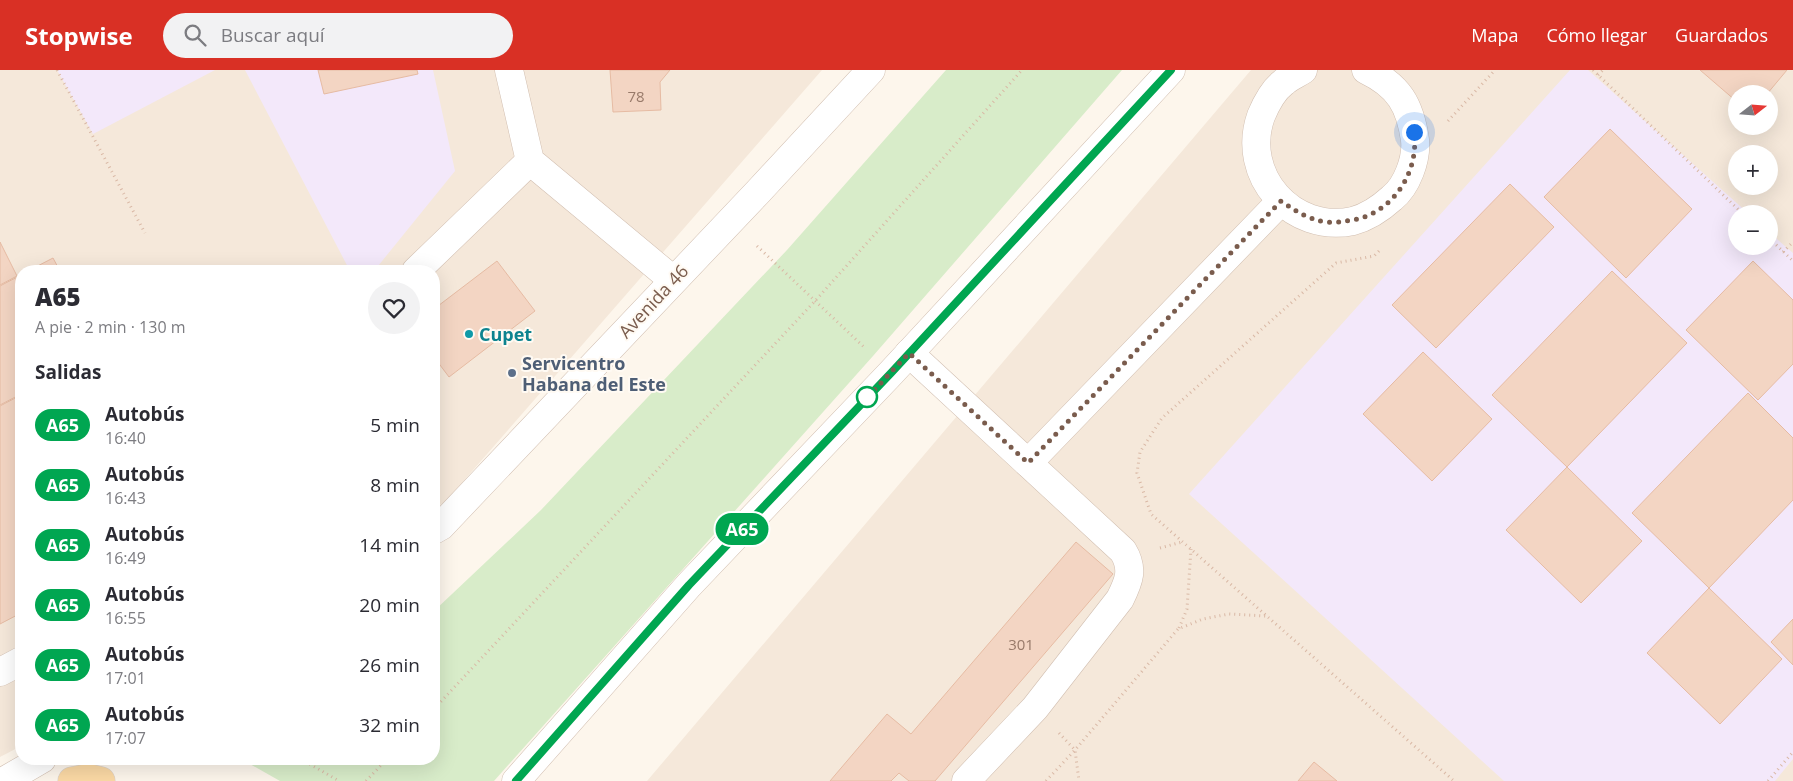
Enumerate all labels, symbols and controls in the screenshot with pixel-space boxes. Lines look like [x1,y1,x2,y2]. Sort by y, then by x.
search box [163,13,513,58]
text: Stopwise [25,19,133,52]
icon: search [181,21,209,49]
text: Buscar aquí [221,22,325,48]
text: Mapa [1471,23,1518,47]
text: Cómo llegar [1546,23,1647,47]
text: Guardados [1675,23,1768,47]
north arrow [1728,85,1778,135]
map controls [1728,85,1778,255]
house number: 78 [627,86,645,106]
your location [1402,120,1427,145]
button: + [1728,145,1778,195]
button: − [1728,205,1778,255]
street label: Avenida 46 [613,259,693,343]
text: A65 [35,280,81,313]
button: heart [368,282,420,334]
text: A pie · 2 min · 130 m [35,316,186,338]
place label: Cupet [479,322,532,346]
marker: Cupet [463,328,475,340]
place label: Servicentro Habana del Este [522,351,666,396]
text: Salidas [35,359,101,385]
marker: Servicentro Habana del Este [506,367,518,379]
unlabelled marker [856,386,878,408]
text: Autobús [105,401,185,427]
text: 5 min [370,412,420,438]
text: A65 [46,413,79,437]
text: 16:40 [105,427,146,449]
text: Autobús [105,461,185,487]
text: 8 min [370,472,420,498]
text: A65 [46,473,79,497]
text: 16:43 [105,487,146,509]
line badge: A65 [713,513,771,545]
text: A65 [725,517,759,541]
text: Autobús [105,521,185,547]
text: 14 min [359,532,420,558]
text: A65 [46,533,79,557]
text: 16:49 [105,547,146,569]
text: Autobús [105,581,185,607]
text: 20 min [359,592,420,618]
text: A65 [46,593,79,617]
text: 16:55 [105,607,146,629]
house number: 301 [1008,634,1034,654]
text: Autobús [105,641,185,667]
text: 26 min [359,652,420,678]
text: A65 [46,653,79,677]
text: 17:01 [105,667,146,689]
text: Autobús [105,701,185,727]
text: 32 min [359,712,420,738]
text: A65 [46,713,79,737]
text: 17:07 [105,727,146,749]

